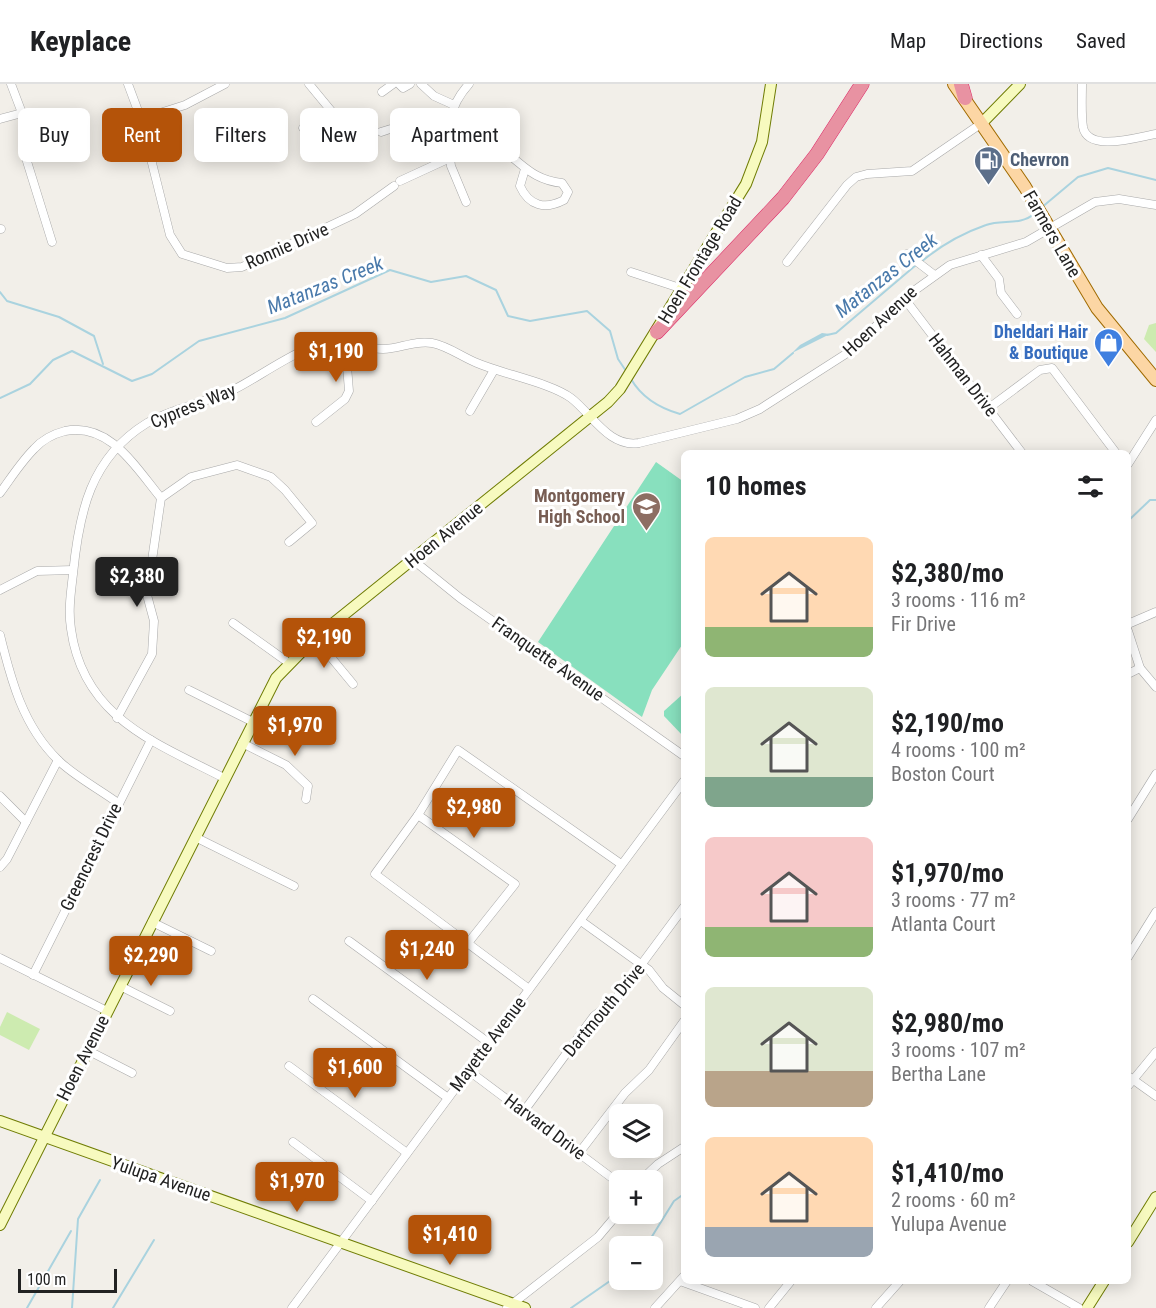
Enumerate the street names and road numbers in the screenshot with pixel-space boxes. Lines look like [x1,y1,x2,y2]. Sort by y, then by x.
street label: Farmers Lane [1019,187,1086,281]
street label: Hoen Frontage Road [653,192,746,327]
street label: Ronnie Drive [242,218,332,273]
street label: Hoen Avenue [838,281,921,360]
street label: Hahman Drive [925,329,1002,420]
street label: Cypress Way [147,379,239,432]
street label: Hoen Avenue [401,497,487,572]
street label: Franquette Avenue [488,612,608,705]
street label: Greencrest Drive [55,800,126,914]
street label: Dartmouth Drive [558,959,649,1061]
street label: Mayette Avenue [445,992,530,1095]
street label: Hoen Avenue [52,1011,113,1104]
street label: Harvard Drive [501,1089,590,1164]
street label: Yulupa Avenue [109,1152,214,1205]

